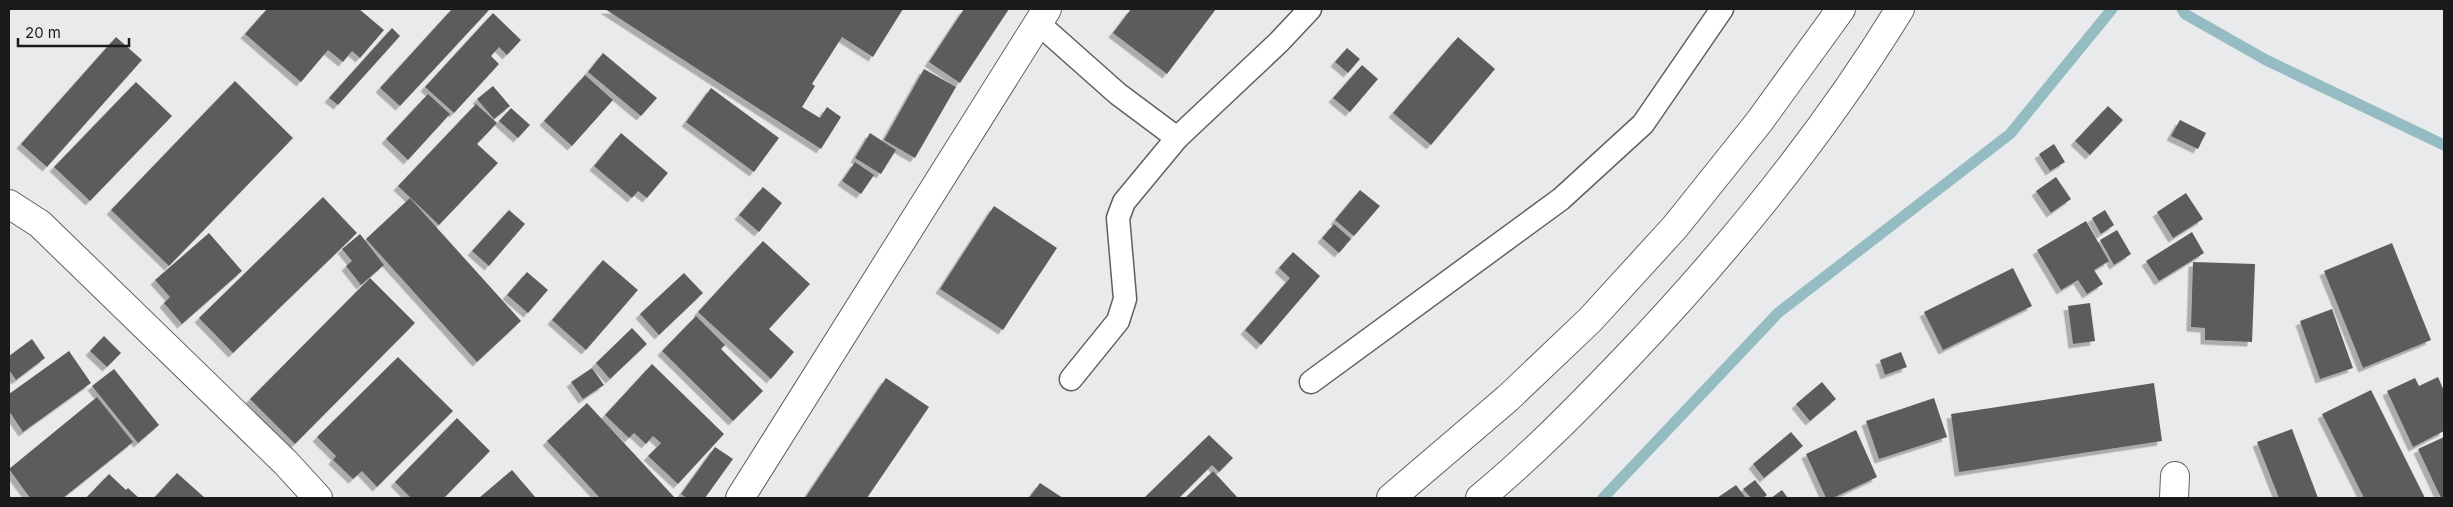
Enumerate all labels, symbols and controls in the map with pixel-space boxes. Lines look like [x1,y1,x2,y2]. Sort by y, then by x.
scale bar [18,15,129,47]
text: 20 m [25,23,61,42]

